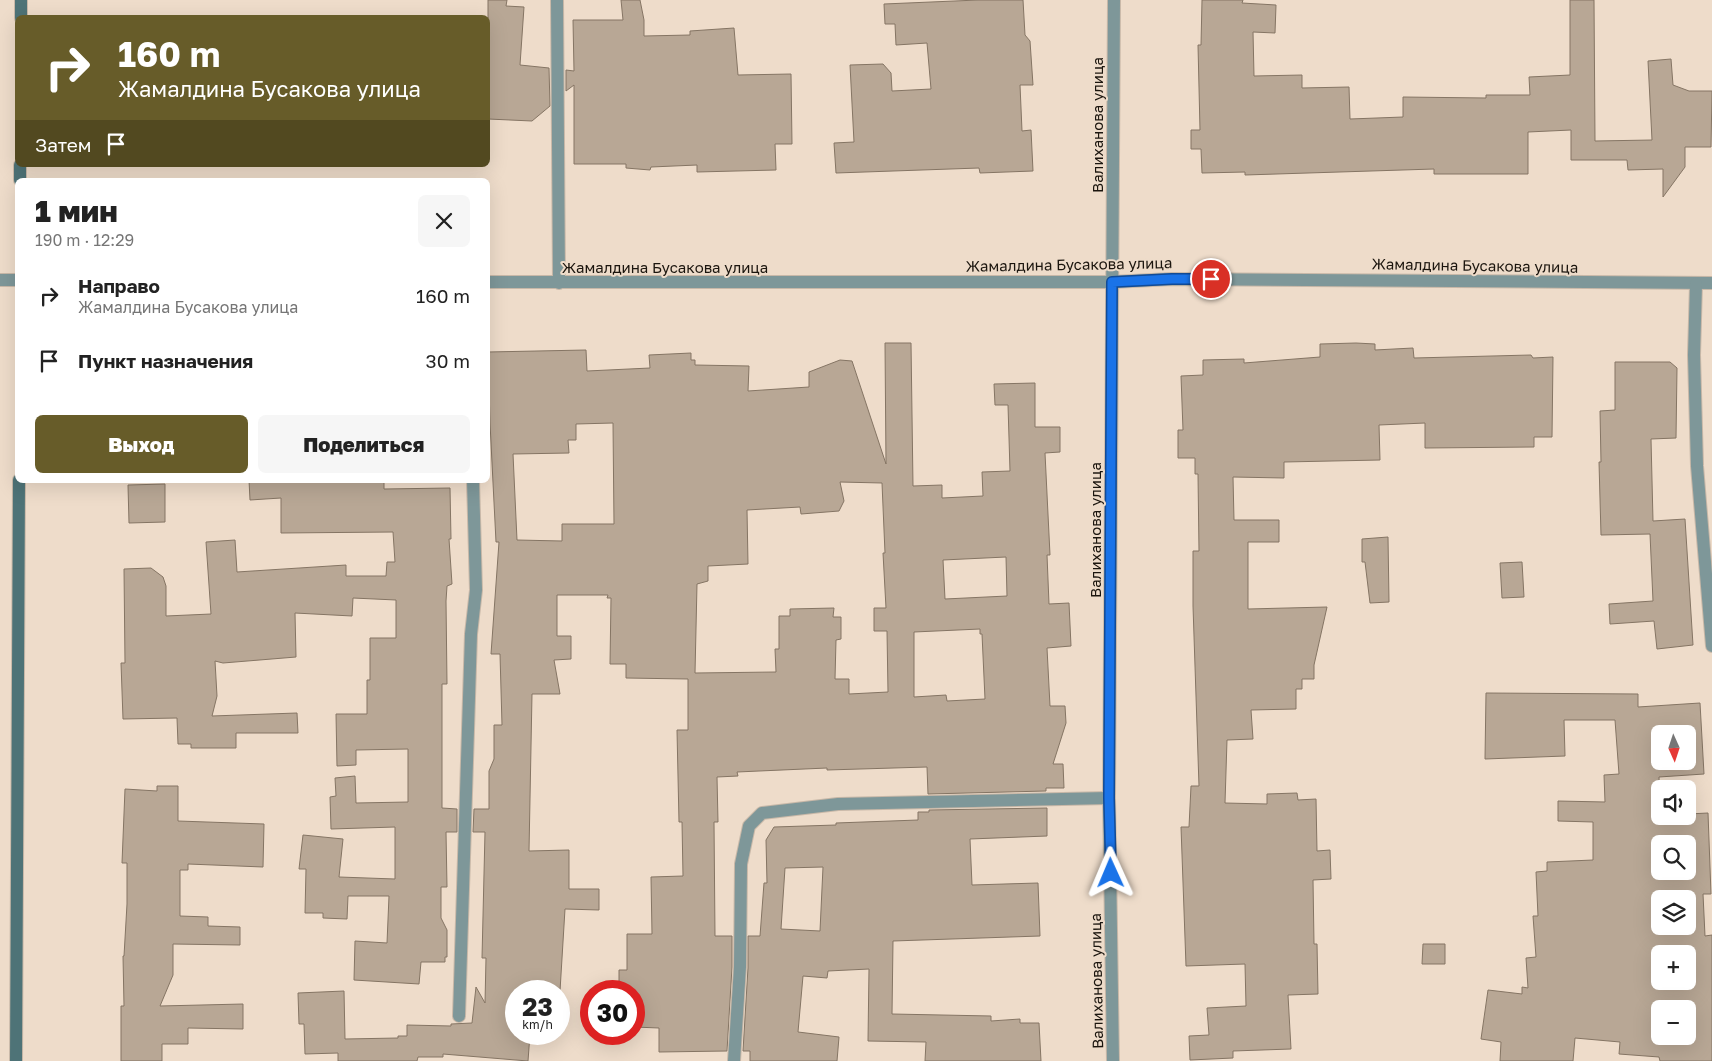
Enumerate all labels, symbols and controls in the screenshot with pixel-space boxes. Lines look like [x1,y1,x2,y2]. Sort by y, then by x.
text: 160 m [118,33,220,75]
icon: right [35,35,100,100]
street label: Валиханова улица [1088,57,1106,193]
text: Жамалдина Бусакова улица [118,75,421,102]
icon: arrive [102,130,130,158]
text: Затем [35,133,92,156]
text: 1 мин [35,193,118,229]
button: close [418,195,470,247]
text: 190 m · 12:29 [35,230,134,250]
street label: Жамалдина Бусакова улица [966,253,1172,275]
street label: Жамалдина Бусакова улица [1372,254,1578,276]
street label: Жамалдина Бусакова улица [562,258,768,276]
pin [1190,258,1232,300]
icon: arrive [1197,265,1225,293]
text: Направо [78,274,160,297]
icon: right [35,282,63,310]
text: 160 m [416,284,470,307]
text: Жамалдина Бусакова улица [78,297,298,317]
icon: arrive [35,347,63,375]
text: Пункт назначения [78,349,253,372]
text: 30 m [426,349,470,372]
button: Выход [35,415,248,473]
button: Поделиться [258,415,470,473]
street label: Валиханова улица [1086,462,1104,598]
north arrow [1651,725,1696,770]
map controls [1651,725,1696,1045]
button: sound [1651,780,1696,825]
button: search [1651,835,1696,880]
position arrow [1084,846,1136,898]
button: layers [1651,890,1696,935]
street label: Валиханова улица [1086,913,1106,1049]
button: + [1651,945,1696,990]
speed limit sign: 30 [580,980,645,1045]
text: 23 [522,991,553,1022]
button: − [1651,1000,1696,1045]
text: km/h [522,1017,553,1032]

